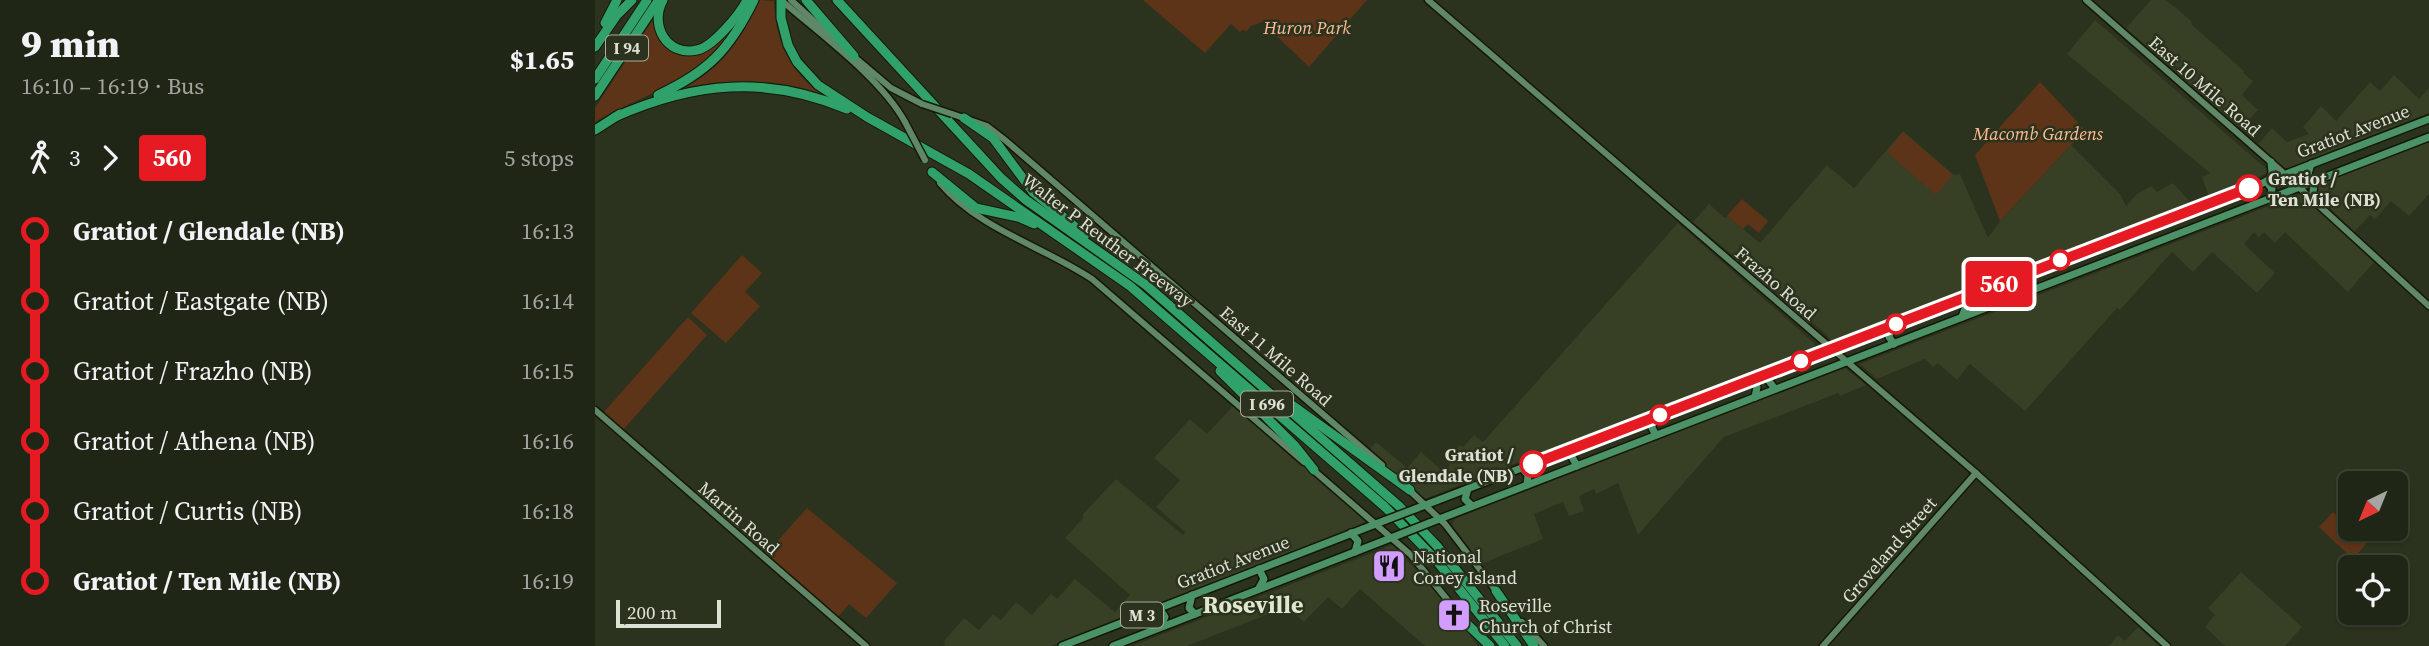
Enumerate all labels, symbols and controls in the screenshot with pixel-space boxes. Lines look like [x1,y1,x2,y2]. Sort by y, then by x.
park label: Huron Park [1262,15,1351,40]
text: 9 min [21,18,120,70]
street label: East 10 Mile Road [2144,30,2266,142]
road number: I 94 [606,36,648,60]
text: $1.65 [510,42,574,78]
text: 16:10 – 16:19 · Bus [21,70,204,102]
street label: Gratiot Avenue [2293,98,2413,164]
park label: Macomb Gardens [1972,121,2104,146]
icon: walk [21,139,59,177]
icon: forward [91,139,129,177]
text: 560 [153,141,192,174]
text: 3 [69,142,81,174]
text: 5 stops [504,142,574,174]
place label: Gratiot / Ten Mile (NB) [2268,166,2381,212]
street label: Walter P Reuther Freeway [1017,167,1199,313]
marker: Gratiot / Ten Mile (NB) [2236,175,2262,201]
text: Gratiot / Glendale (NB) [73,213,345,249]
text: 16:13 [521,215,574,247]
street label: Frazho Road [1730,241,1822,325]
unlabelled marker [2050,250,2070,270]
line badge: 560 [1959,261,2039,307]
text: 560 [1979,267,2019,300]
text: Gratiot / Eastgate (NB) [73,283,329,319]
text: 16:14 [521,285,574,317]
street label: East 11 Mile Road [1215,300,1337,412]
unlabelled marker [1886,314,1906,334]
unlabelled marker [1791,351,1811,371]
text: Gratiot / Frazho (NB) [73,353,313,389]
text: 16:15 [521,355,574,387]
road number: I 696 [1241,392,1293,416]
unlabelled marker [1650,405,1670,425]
text: Gratiot / Athena (NB) [73,423,315,459]
text: 16:16 [521,425,574,457]
place label: Gratiot / Glendale (NB) [1399,442,1514,488]
marker: Gratiot / Glendale (NB) [1520,451,1546,477]
north arrow [2338,471,2408,541]
map controls [2338,471,2408,625]
street label: Martin Road [693,476,785,560]
street label: Groveland Street [1836,491,1942,609]
text: Gratiot / Curtis (NB) [73,493,303,529]
text: 16:18 [521,495,574,527]
street label: Gratiot Avenue [1173,529,1293,595]
place label: National Coney Island [1413,544,1517,590]
restaurant icon: National Coney Island [1370,547,1408,585]
button: locate [2338,555,2408,625]
text: Gratiot / Ten Mile (NB) [73,563,342,599]
text: 16:19 [521,565,574,597]
district label: Roseville [1202,588,1304,621]
place label: Roseville Church of Christ [1479,593,1612,639]
church icon: Roseville Church of Christ [1435,596,1473,634]
scale bar [616,597,721,629]
text: 200 m [627,599,677,625]
road number: M 3 [1121,602,1163,628]

